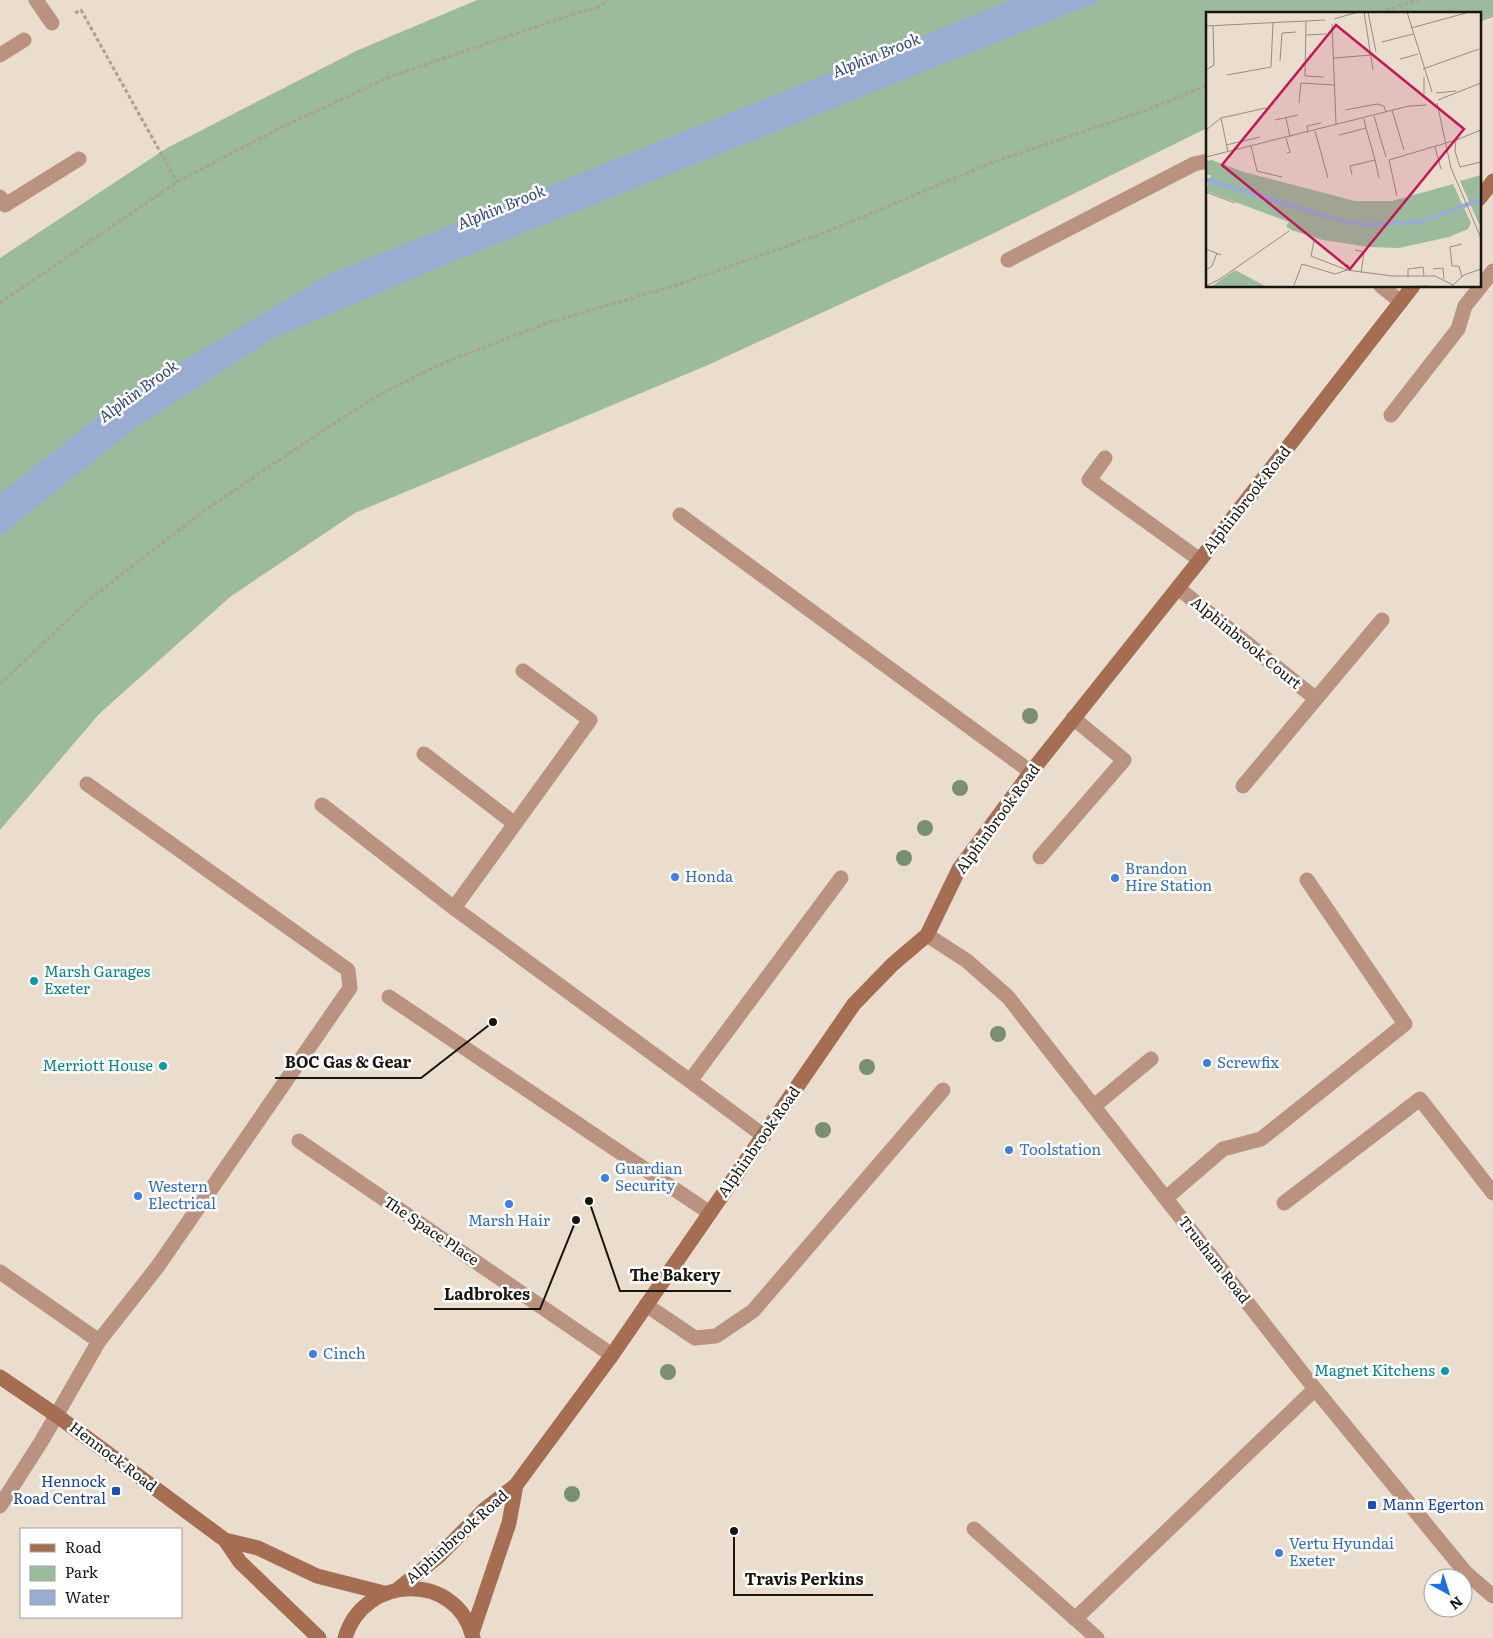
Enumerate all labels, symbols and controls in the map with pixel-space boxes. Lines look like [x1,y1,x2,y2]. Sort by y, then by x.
inset map [1206,12,1480,288]
water label: Alphin Brook [828,25,924,83]
water label: Alphin Brook [453,177,549,235]
water label: Alphin Brook [93,353,182,427]
street label: Alphinbrook Road [1196,440,1295,558]
street label: Alphinbrook Court [1187,590,1307,694]
street label: Alphinbrook Road [949,758,1045,878]
place label: Brandon Hire Station [1125,856,1212,896]
place label: Honda [685,864,734,887]
marker: Honda [669,871,681,883]
marker: Brandon Hire Station [1109,872,1121,884]
place label: Marsh Garages Exeter [44,959,150,999]
marker: Marsh Garages Exeter [28,975,40,987]
callout: BOC Gas & Gear [275,1047,421,1078]
text: BOC Gas & Gear [285,1049,411,1073]
place label: Screwfix [1217,1050,1280,1073]
place label: Merriott House [43,1053,153,1076]
marker: Screwfix [1201,1057,1213,1069]
marker: Merriott House [157,1060,169,1072]
street label: Alphinbrook Road [711,1081,805,1201]
place label: Toolstation [1019,1137,1101,1160]
marker: Toolstation [1003,1144,1015,1156]
place label: Guardian Security [615,1156,683,1196]
marker: Guardian Security [599,1172,611,1184]
place label: Western Electrical [148,1174,216,1214]
street label: The Space Place [379,1189,484,1270]
marker: Western Electrical [132,1190,144,1202]
marker: Marsh Hair [503,1198,515,1210]
place label: Marsh Hair [468,1208,550,1231]
street label: Trusham Road [1174,1210,1257,1308]
callout: The Bakery [620,1260,731,1291]
text: The Bakery [630,1262,721,1286]
callout: Ladbrokes [434,1278,540,1309]
text: Ladbrokes [444,1281,530,1305]
place label: Cinch [323,1341,366,1364]
marker: Cinch [307,1348,319,1360]
place label: Magnet Kitchens [1314,1358,1435,1381]
marker: Magnet Kitchens [1439,1365,1451,1377]
street label: Hennock Road [65,1415,163,1496]
place label: Hennock Road Central [13,1469,107,1509]
street label: Alphinbrook Road [400,1483,512,1588]
marker: Hennock Road Central [110,1485,122,1497]
place label: Mann Egerton [1382,1492,1484,1515]
marker: Mann Egerton [1366,1499,1378,1511]
legend [20,1528,182,1618]
place label: Vertu Hyundai Exeter [1289,1531,1394,1571]
text: Road [65,1535,101,1558]
marker: Vertu Hyundai Exeter [1273,1547,1285,1559]
text: Park [65,1560,99,1583]
callout: Travis Perkins [734,1564,873,1595]
text: Travis Perkins [744,1566,864,1590]
north arrow [1423,1568,1473,1618]
text: Water [65,1585,110,1608]
text: N [1446,1592,1468,1616]

